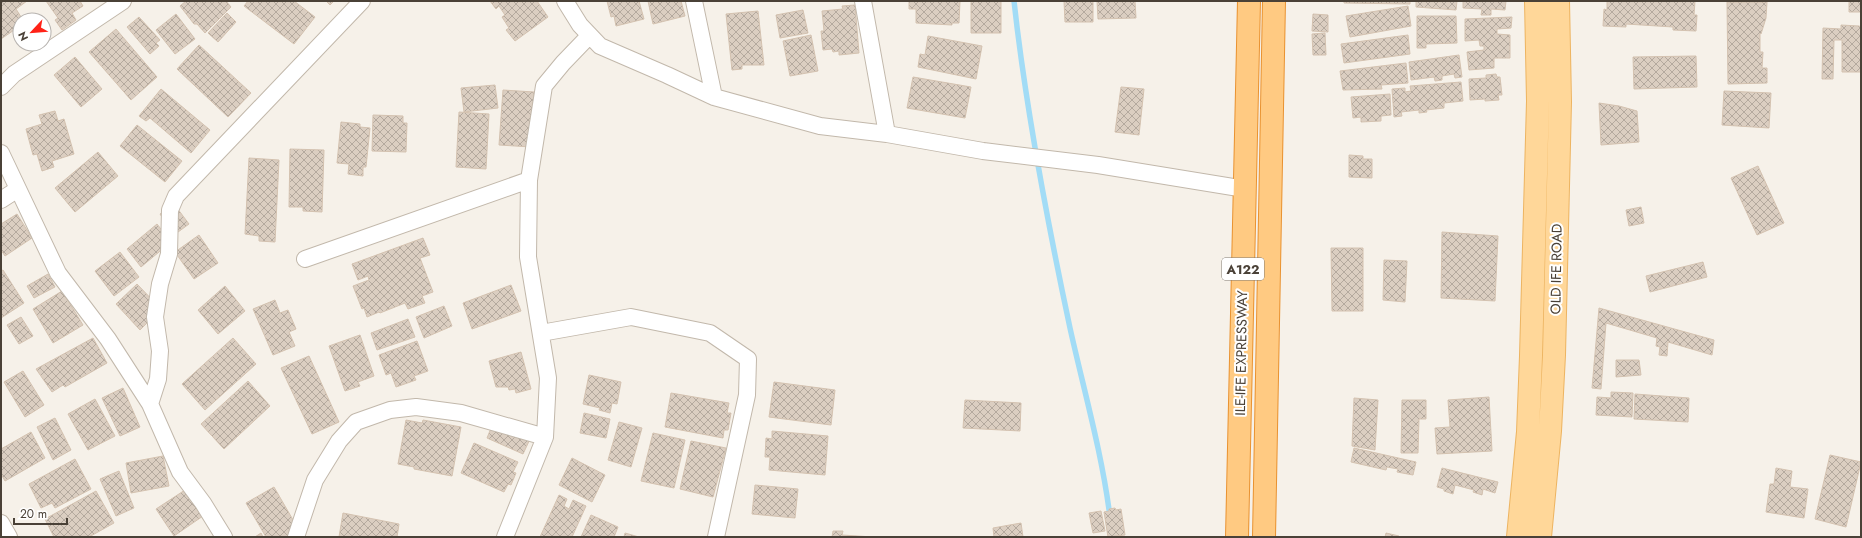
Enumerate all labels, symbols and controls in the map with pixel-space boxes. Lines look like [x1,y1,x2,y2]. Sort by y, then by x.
north arrow [12,12,52,52]
text: N [14,29,32,44]
street label: OLD IFE ROAD [1545,224,1567,314]
road number: A122 [1222,258,1264,280]
street label: ILE-IFE EXPRESSWAY [1230,290,1252,416]
scale bar [14,500,67,526]
text: 20 m [20,505,47,523]

